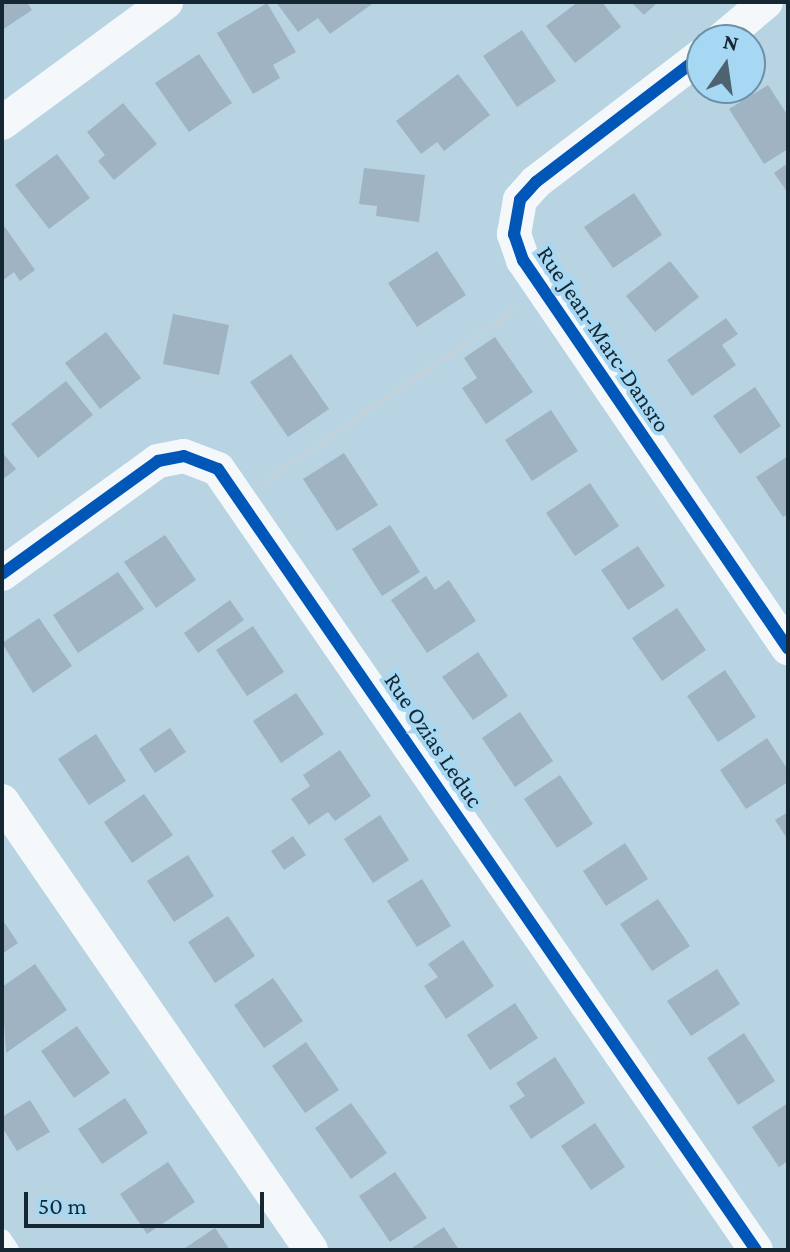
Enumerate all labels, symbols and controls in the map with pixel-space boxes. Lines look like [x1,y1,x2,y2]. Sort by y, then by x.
north arrow [686,24,766,104]
text: N [721,28,741,56]
street label: Rue Jean-Marc-Dansro [531,240,677,438]
street label: Rue Ozias Leduc [378,667,490,813]
scale bar [28,1176,268,1226]
text: 50 m [38,1192,87,1219]

